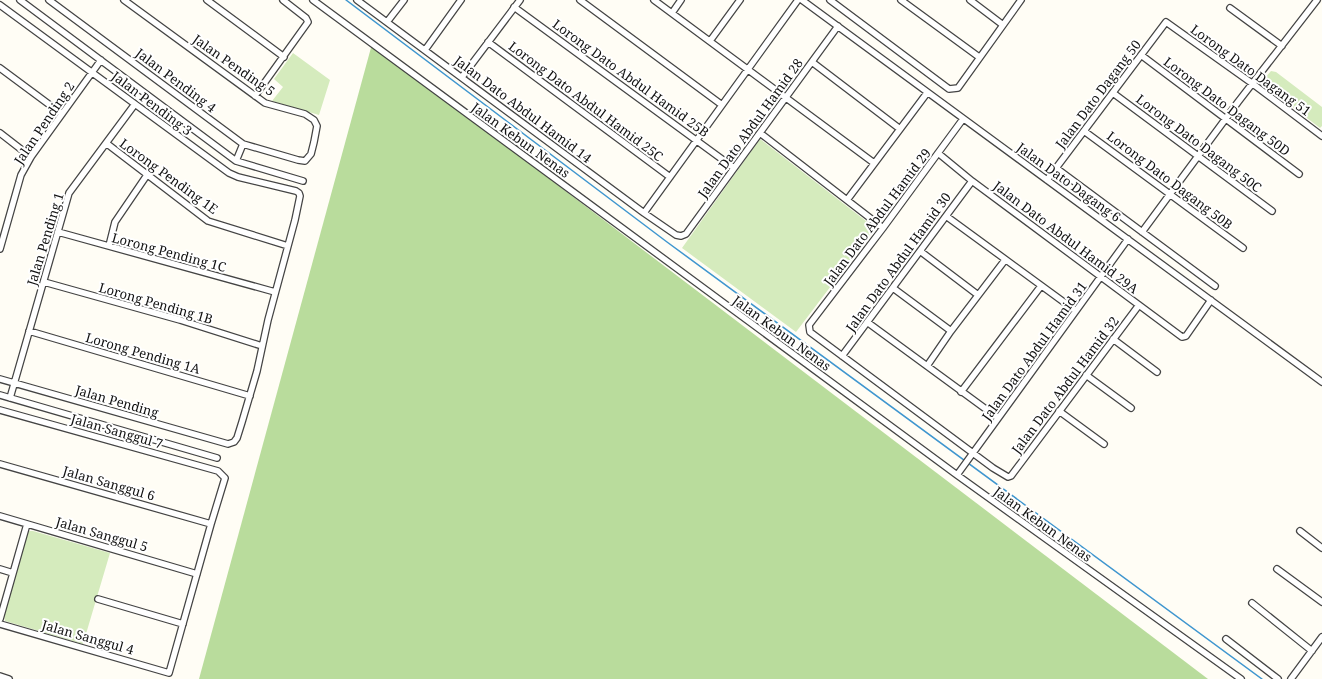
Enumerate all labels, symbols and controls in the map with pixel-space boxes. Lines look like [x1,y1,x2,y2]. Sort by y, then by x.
street label: Lorong Dato Abdul Hamid 25B [549,15,713,141]
street label: Lorong Dato Dagang 51 [1187,20,1315,120]
street label: Jalan Pending 5 [189,29,279,100]
street label: Jalan Dato Dagang 50 [1051,36,1145,153]
street label: Lorong Dato Abdul Hamid 25C [505,37,667,165]
street label: Jalan Pending 4 [131,43,221,117]
street label: Jalan Dato Abdul Hamid 14 [450,51,596,167]
street label: Lorong Dato Dagang 50D [1160,52,1294,160]
street label: Jalan Dato Abdul Hamid 28 [693,55,807,202]
street label: Jalan Pending 3 [107,66,196,139]
street label: Jalan Pending 2 [9,78,78,169]
street label: Lorong Dato Dagang 50C [1133,90,1265,196]
street label: Jalan Kebun Nenas [467,98,574,182]
street label: Lorong Dato Dagang 50B [1103,127,1237,233]
street label: Lorong Pending 1E [116,134,222,218]
street label: Jalan Dato Dagang 6 [1013,138,1125,226]
street label: Jalan Dato Abdul Hamid 29 [819,144,935,290]
street label: Jalan Dato Abdul Hamid 29A [989,176,1143,298]
street label: Jalan Dato Abdul Hamid 30 [841,189,955,336]
street label: Jalan Pending 1 [22,190,68,289]
street label: Lorong Pending 1C [110,228,228,276]
street label: Lorong Pending 1B [97,278,215,328]
street label: Jalan Dato Abdul Hamid 31 [977,278,1091,425]
street label: Jalan Kebun Nenas [728,291,835,375]
street label: Jalan Dato Abdul Hamid 32 [1007,312,1123,458]
street label: Lorong Pending 1A [84,328,203,378]
street label: Jalan Pending [72,380,161,421]
street label: Jalan Sanggul 7 [68,409,165,453]
street label: Jalan Sanggul 6 [60,461,157,505]
street label: Jalan Kebun Nenas [989,482,1096,566]
street label: Jalan Sanggul 5 [53,512,150,556]
street label: Jalan Sanggul 4 [39,615,137,659]

